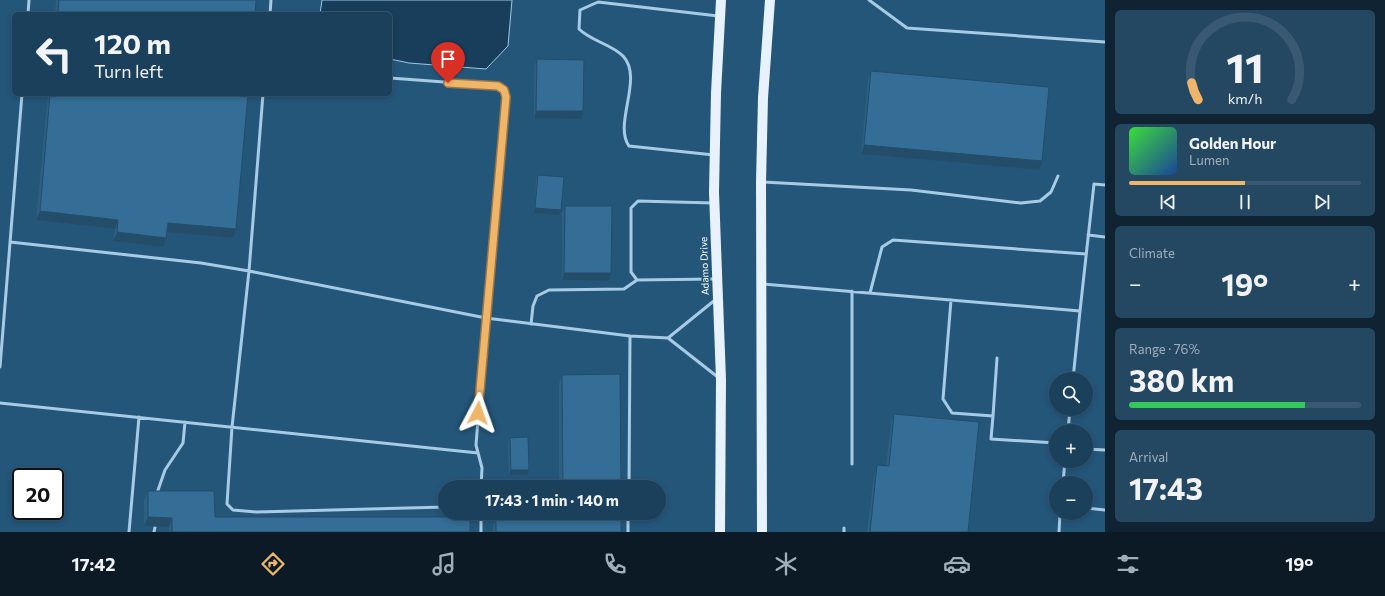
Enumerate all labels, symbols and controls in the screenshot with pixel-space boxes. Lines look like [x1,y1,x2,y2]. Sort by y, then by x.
text: 120 m [94,26,171,60]
icon: left [28,28,80,80]
text: 11 [1226,41,1264,92]
pin [431,42,465,83]
icon: arrive [437,48,459,70]
text: Turn left [94,60,163,82]
text: km/h [1228,89,1262,107]
text: Golden Hour [1189,134,1276,152]
text: Lumen [1189,152,1229,168]
icon: previous [1157,191,1179,213]
icon: pause [1234,191,1256,213]
icon: next [1311,191,1333,213]
street label: Adamo Drive [697,237,711,295]
text: Climate [1129,245,1175,261]
text: 19° [1221,265,1268,302]
text: − [1129,270,1142,297]
text: + [1348,270,1361,297]
text: Range · 76% [1129,341,1200,357]
text: 380 km [1129,361,1234,398]
map controls [1049,372,1093,520]
button: search [1049,372,1093,416]
position arrow [457,392,499,434]
button: + [1049,424,1093,468]
text: Arrival [1129,449,1168,465]
speed limit sign: 20 [12,468,64,520]
text: 17:43 [1129,469,1203,506]
button: − [1049,476,1093,520]
text: 17:43 · 1 min · 140 m [485,491,619,509]
icon: directions [259,550,287,578]
icon: music [430,550,458,578]
icon: phone [601,550,629,578]
icon: climate [772,550,800,578]
icon: car [943,550,971,578]
icon: filters [1114,550,1142,578]
text: 17:42 [72,553,116,575]
text: 19° [1285,553,1313,575]

